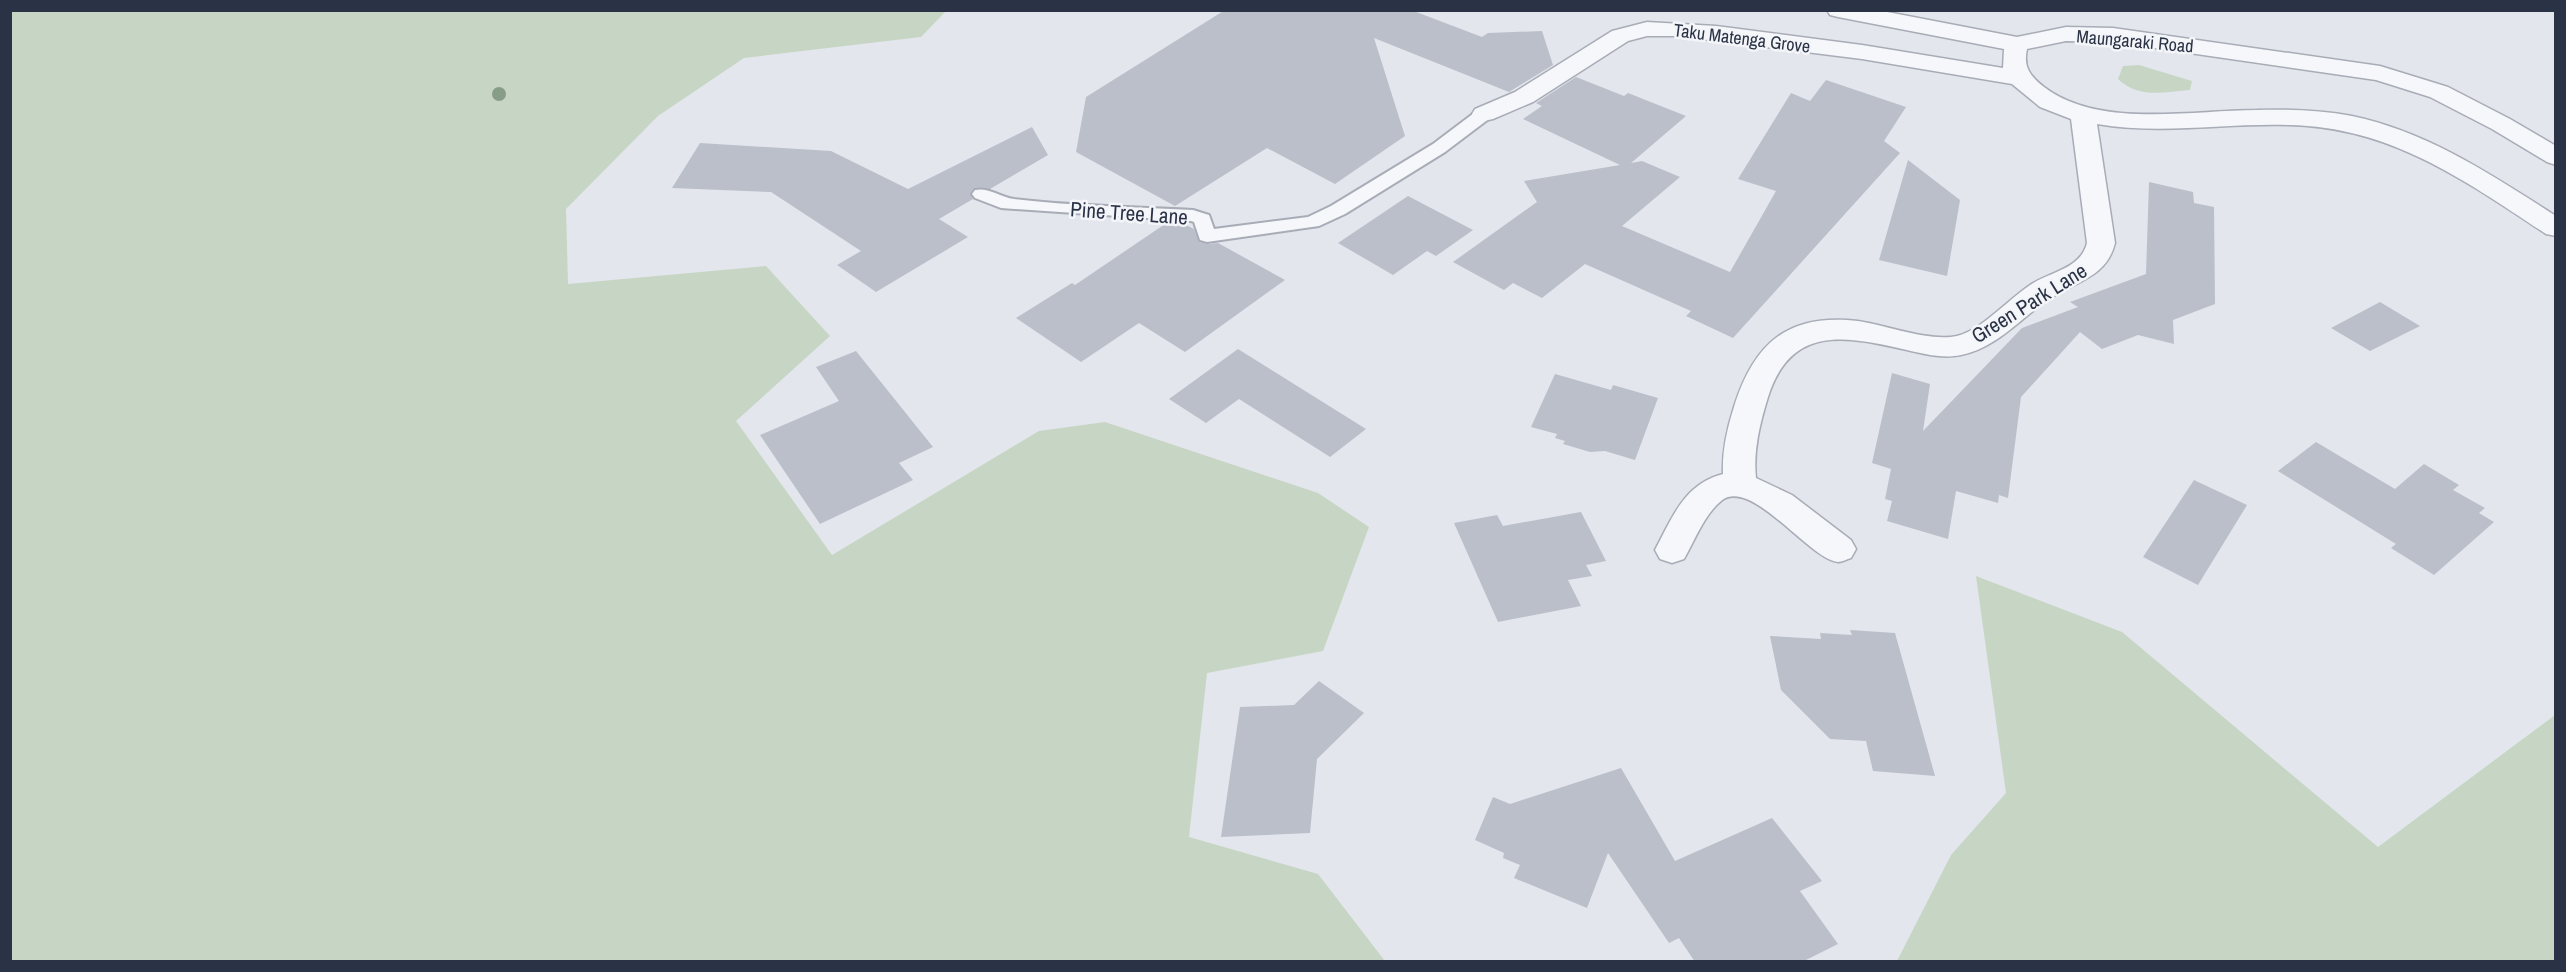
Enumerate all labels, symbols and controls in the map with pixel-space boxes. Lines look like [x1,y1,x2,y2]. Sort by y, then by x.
street label: Taku Matenga Grove [1672,17,1812,59]
street label: Maungaraki Road [2075,23,2195,59]
street label: Pine Tree Lane [1069,194,1189,232]
street label: Green Park Lane [1966,256,2092,350]

